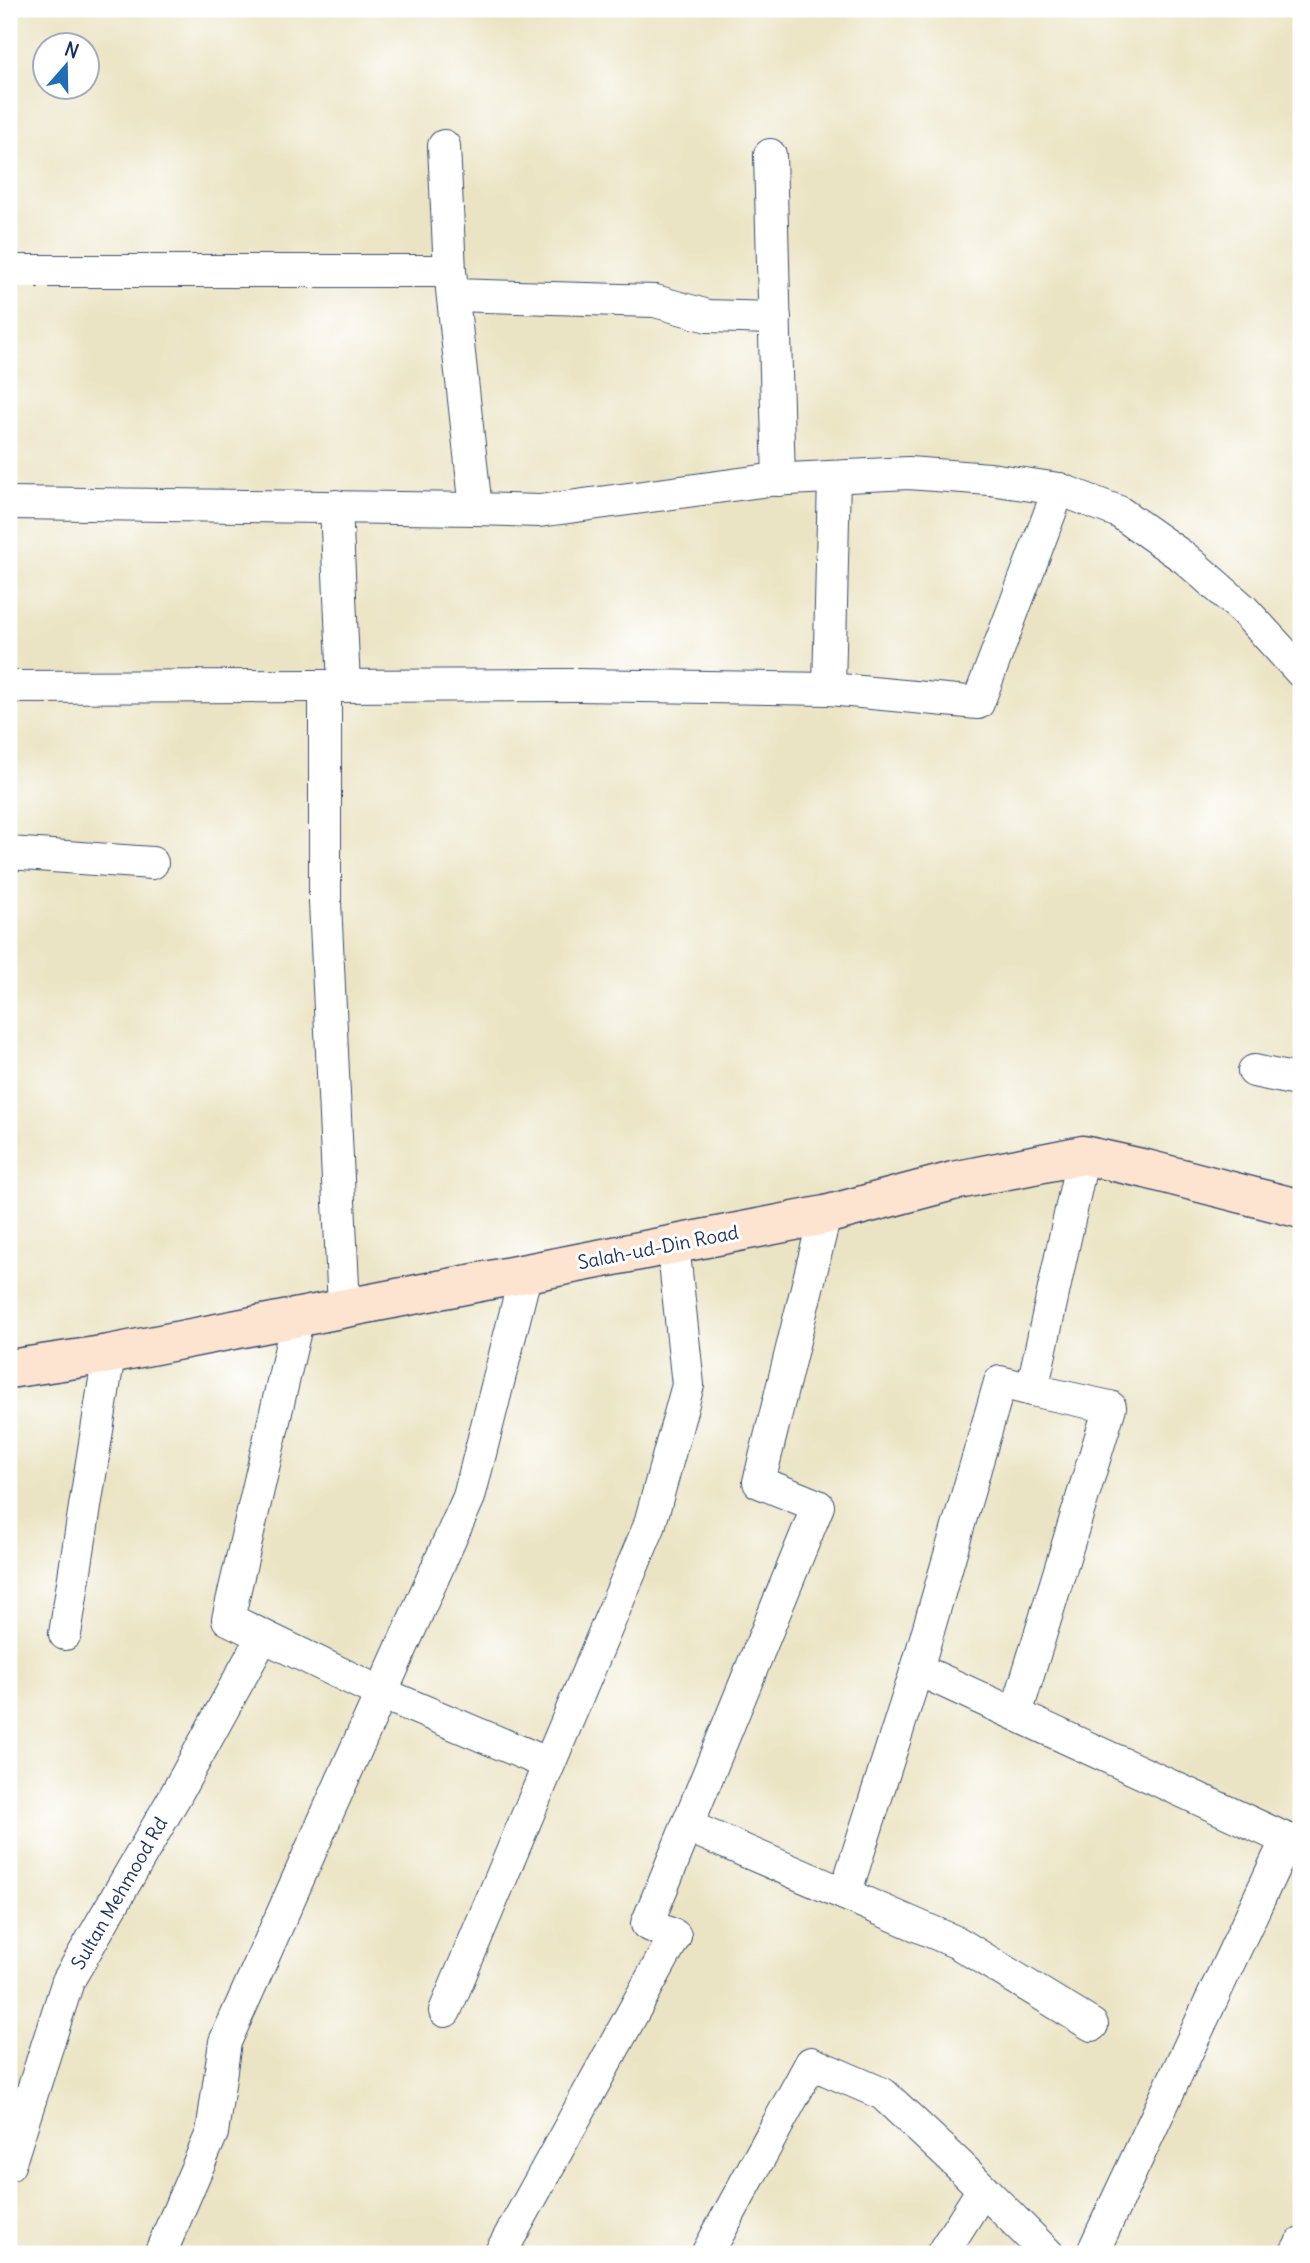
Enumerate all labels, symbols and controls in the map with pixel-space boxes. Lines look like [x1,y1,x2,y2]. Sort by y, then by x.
north arrow [32,32,102,102]
text: N [62,37,82,64]
street label: Salah-ud-Din Road [576,1220,740,1274]
street label: Sultan Mehmood Rd [66,1813,172,1973]

